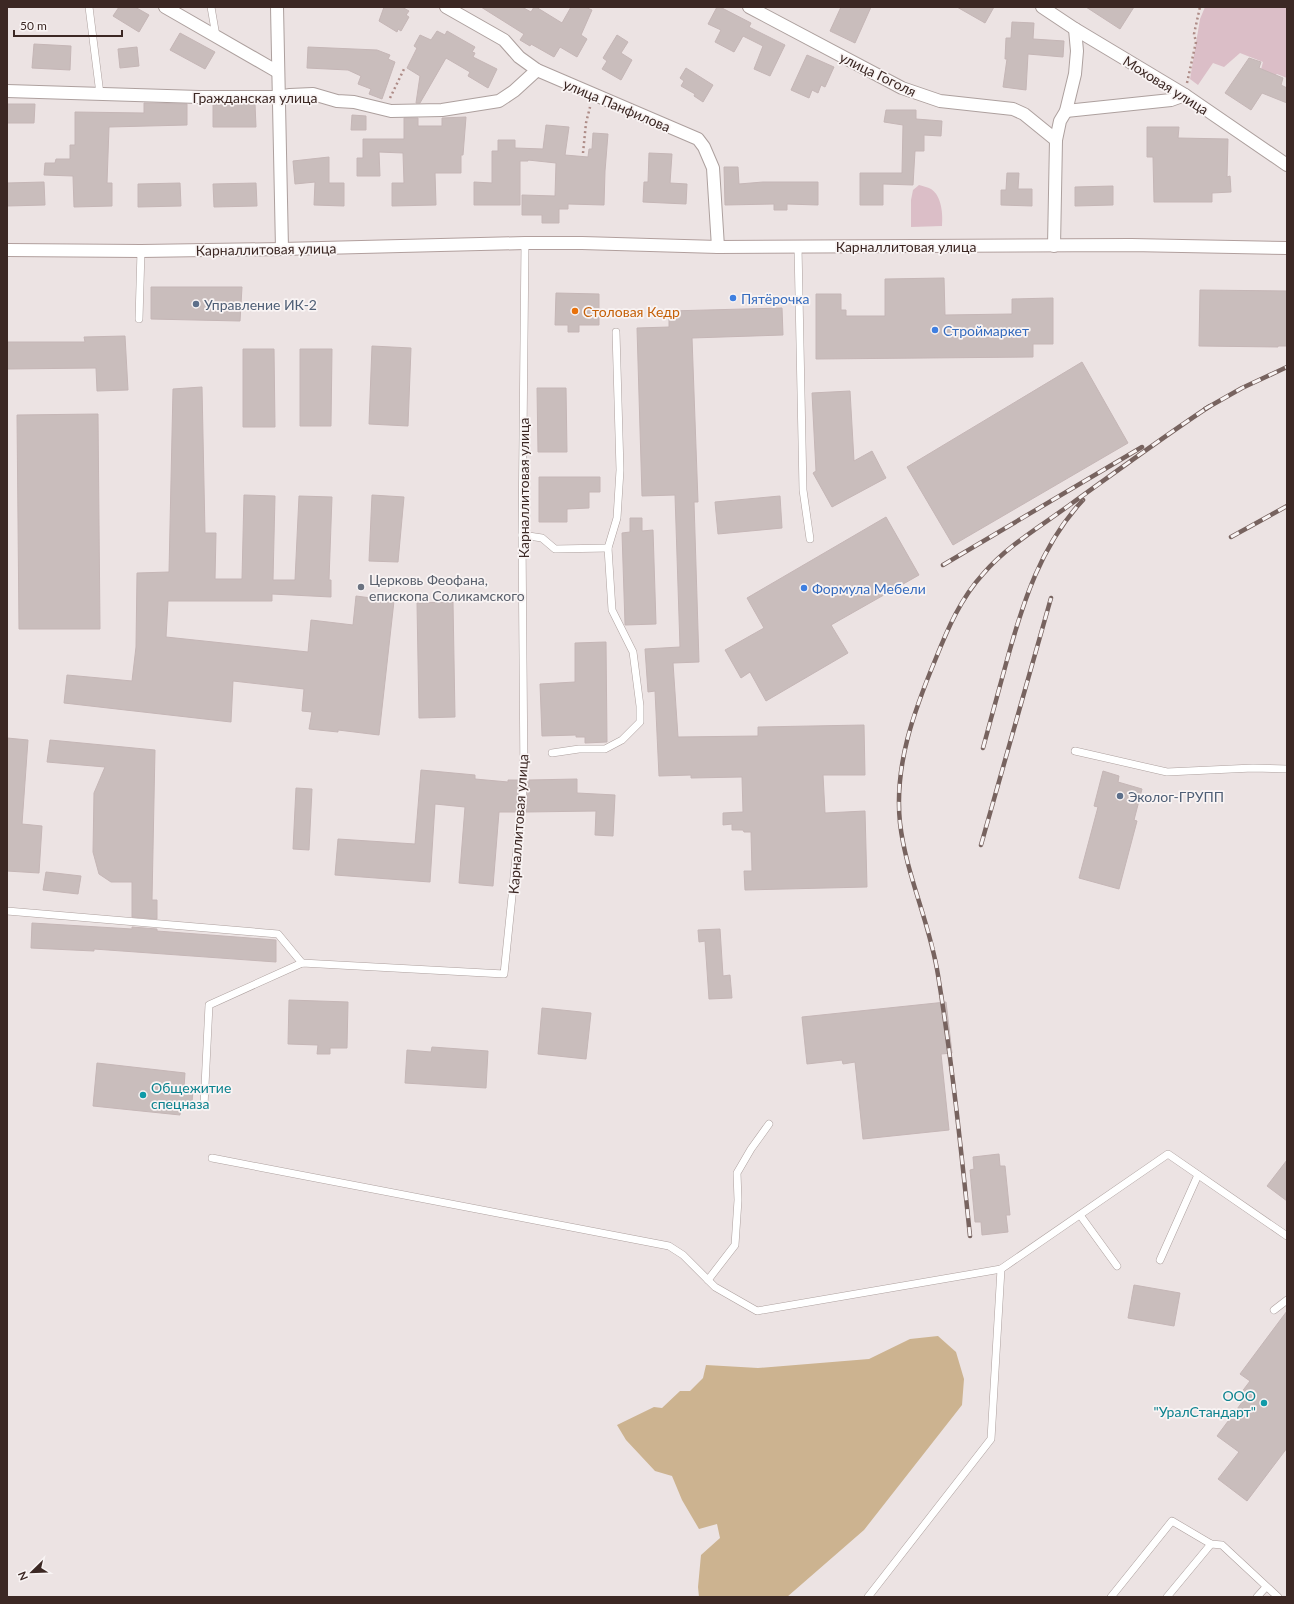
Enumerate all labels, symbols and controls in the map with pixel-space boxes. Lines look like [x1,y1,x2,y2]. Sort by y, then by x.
scale bar [14,12,122,38]
text: 50 m [20,18,47,33]
street label: улица Гоголя [837,48,919,100]
street label: Моховая улица [1120,52,1212,118]
street label: улица Панфилова [561,75,673,135]
street label: Гражданская улица [193,89,317,106]
street label: Карналлитовая улица [836,238,976,255]
street label: Карналлитовая улица [195,239,337,259]
place label: Пятёрочка [741,290,809,307]
marker: Пятёрочка [728,293,738,303]
place label: Управление ИК-2 [204,296,317,313]
marker: Управление ИК-2 [191,299,201,309]
place label: Столовая Кедр [583,303,680,320]
marker: Столовая Кедр [570,306,580,316]
place label: Строймаркет [943,322,1029,339]
marker: Строймаркет [930,325,940,335]
street label: Карналлитовая улица [515,418,532,558]
place label: Церковь Феофана, епископа Соликамского [369,571,525,604]
place label: Формула Мебели [812,580,926,597]
marker: Церковь Феофана, епископа Соликамского [356,582,366,592]
marker: Формула Мебели [799,583,809,593]
street label: Карналлитовая улица [505,753,531,895]
place label: Эколог-ГРУПП [1128,788,1224,805]
marker: Эколог-ГРУПП [1115,791,1125,801]
place label: Общежитие спецназа [151,1079,231,1112]
marker: Общежитие спецназа [138,1090,148,1100]
place label: ООО "УралСтандарт" [1154,1387,1256,1420]
marker: ООО "УралСтандарт" [1259,1398,1269,1408]
north arrow [12,1552,52,1592]
text: N [15,1570,30,1583]

